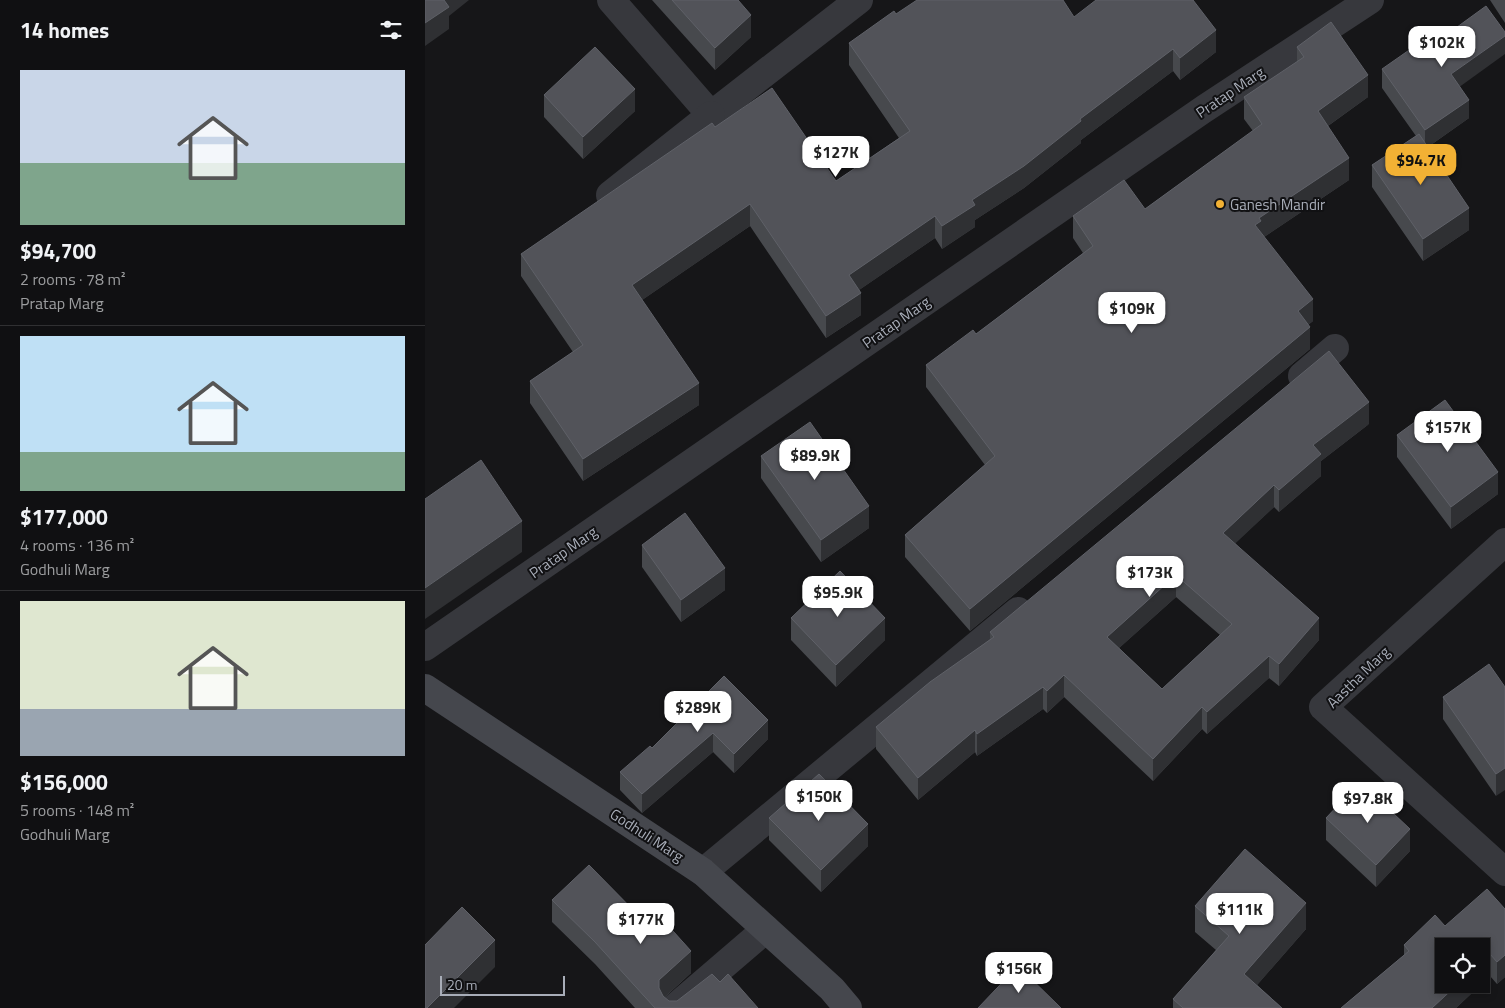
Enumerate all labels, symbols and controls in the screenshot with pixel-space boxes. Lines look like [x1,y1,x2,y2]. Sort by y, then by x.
text: 14 homes [20,14,109,46]
icon: filters [377,16,405,44]
pin: $102K [1407,26,1477,68]
text: $102K [1419,30,1465,54]
street label: Pratap Marg [1191,60,1269,123]
icon: home [168,103,258,193]
pin: $127K [801,136,871,178]
text: $127K [813,140,859,164]
pin: $94.7K [1380,144,1462,186]
text: $94.7K [1396,148,1446,172]
place label: Ganesh Mandir [1230,193,1325,216]
marker: Ganesh Mandir [1214,198,1226,210]
text: $94,700 [20,235,96,267]
text: 2 rooms · 78 m² [20,267,125,291]
street label: Pratap Marg [857,290,935,354]
text: Pratap Marg [20,291,104,315]
pin: $109K [1097,292,1167,334]
text: $109K [1109,296,1155,320]
icon: home [168,368,258,458]
pin: $157K [1413,410,1483,453]
text: $157K [1425,415,1471,439]
pin: $89.9K [774,438,856,481]
text: $89.9K [790,443,840,467]
text: $177,000 [20,501,108,533]
street label: Pratap Marg [524,520,602,584]
text: 4 rooms · 136 m² [20,533,134,557]
pin: $173K [1115,556,1185,598]
text: Godhuli Marg [20,557,110,581]
text: $173K [1127,560,1173,584]
pin: $95.9K [797,576,879,618]
text: $95.9K [813,580,863,604]
icon: home [168,633,258,723]
street label: Aastha Marg [1321,641,1395,713]
pin: $289K [663,690,733,733]
text: $289K [675,695,721,719]
text: $156,000 [20,766,108,798]
pin: $150K [784,780,854,822]
pin: $97.8K [1327,782,1409,824]
text: $150K [796,784,842,808]
text: $97.8K [1343,786,1393,810]
text: 5 rooms · 148 m² [20,798,134,822]
street label: Godhuli Marg [605,802,689,868]
text: Godhuli Marg [20,822,110,846]
pin: $111K [1205,892,1275,935]
text: $111K [1217,897,1263,921]
pin: $177K [606,902,676,945]
text: $177K [618,907,664,931]
map controls [1435,938,1490,993]
button: locate [1435,938,1490,993]
pin: $156K [984,952,1054,994]
text: $156K [996,956,1042,980]
scale bar [440,973,565,996]
text: 20 m [447,974,477,995]

